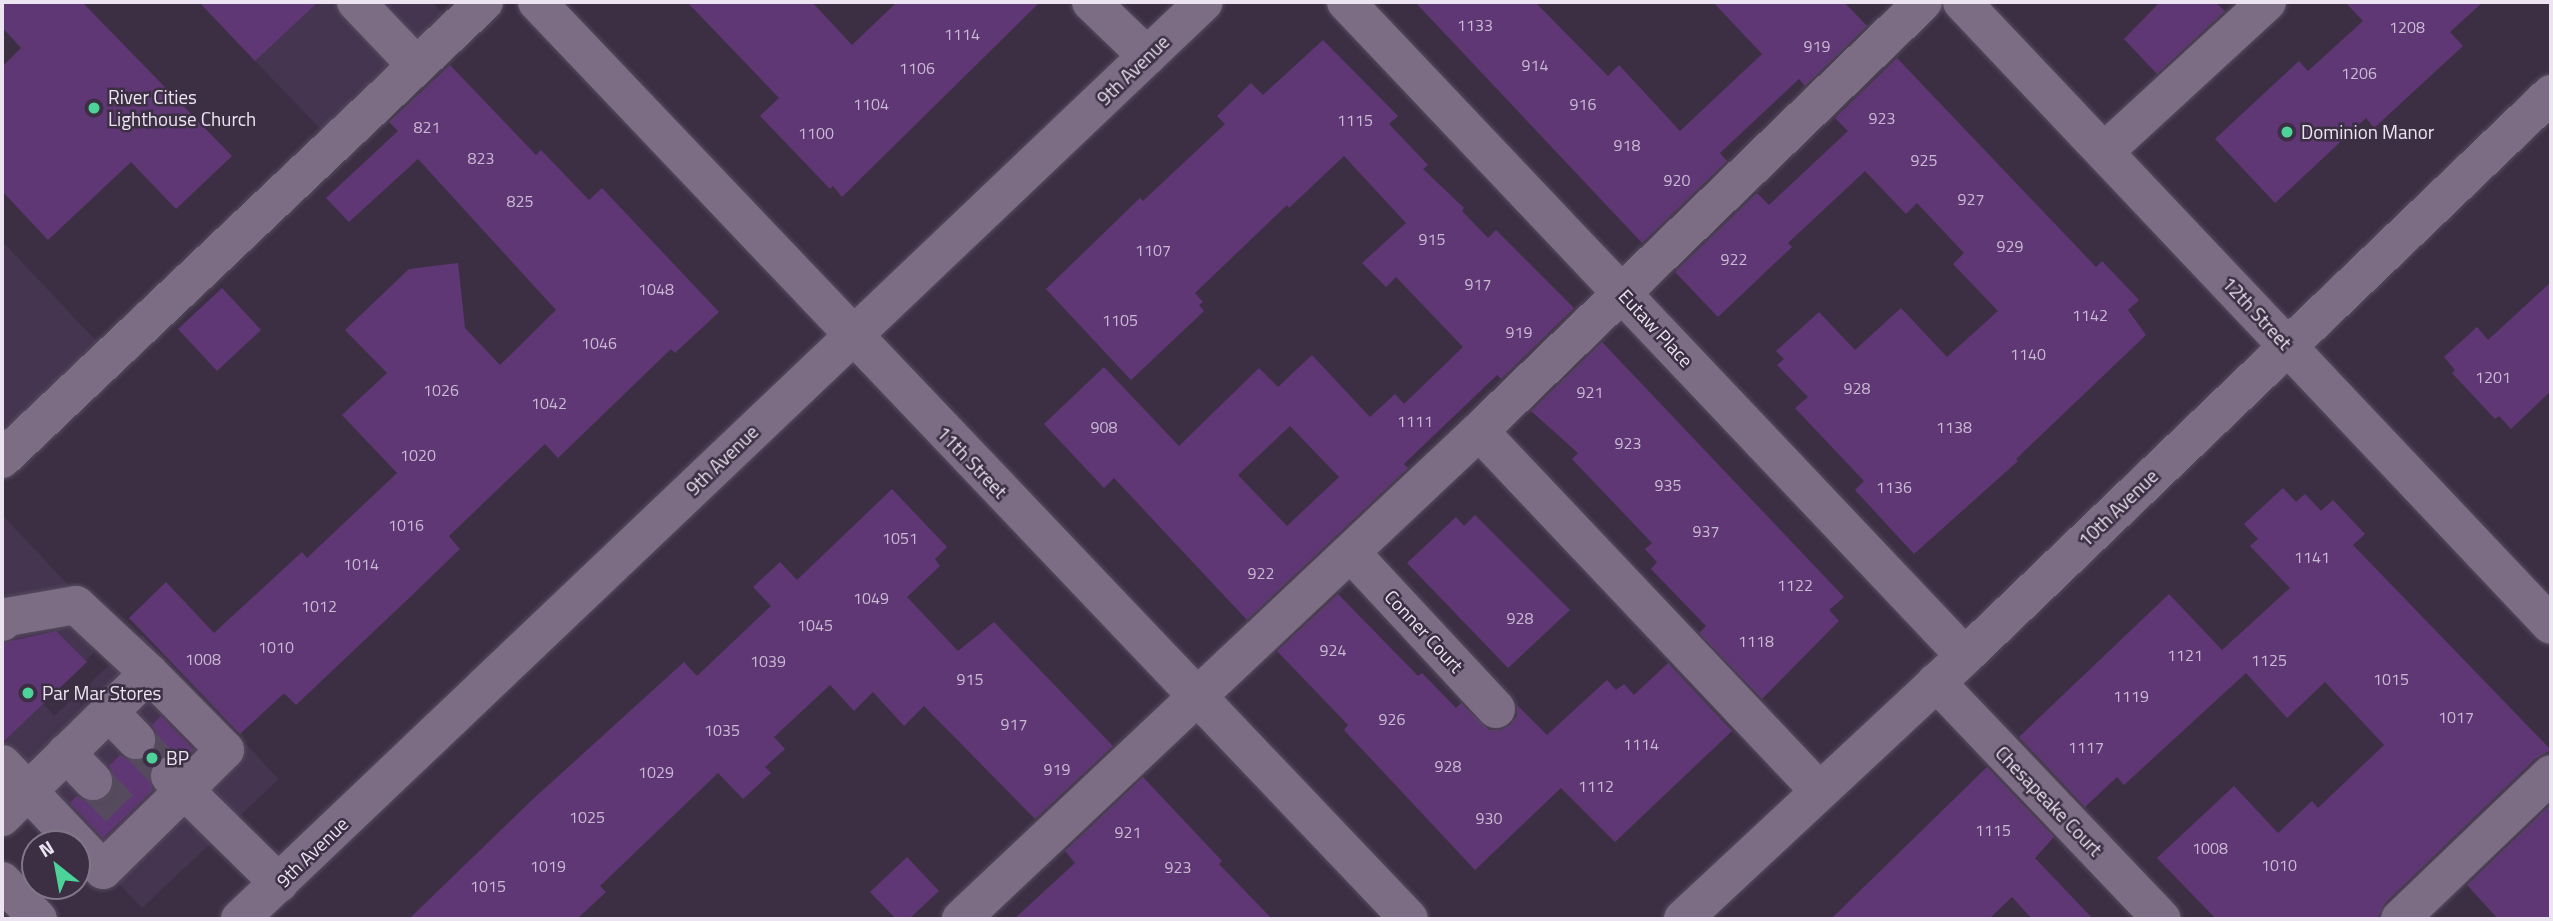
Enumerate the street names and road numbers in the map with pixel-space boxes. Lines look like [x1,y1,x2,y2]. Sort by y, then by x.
street label: 9th Avenue [1092,30,1174,110]
street label: 12th Street [2218,272,2296,354]
street label: Eutaw Place [1614,284,1698,372]
street label: 9th Avenue [681,420,763,500]
street label: 11th Street [932,421,1012,503]
street label: 10th Avenue [2073,464,2163,552]
street label: Conner Court [1380,585,1468,677]
street label: Chesapeake Court [1991,741,2107,861]
street label: 9th Avenue [271,812,353,892]

